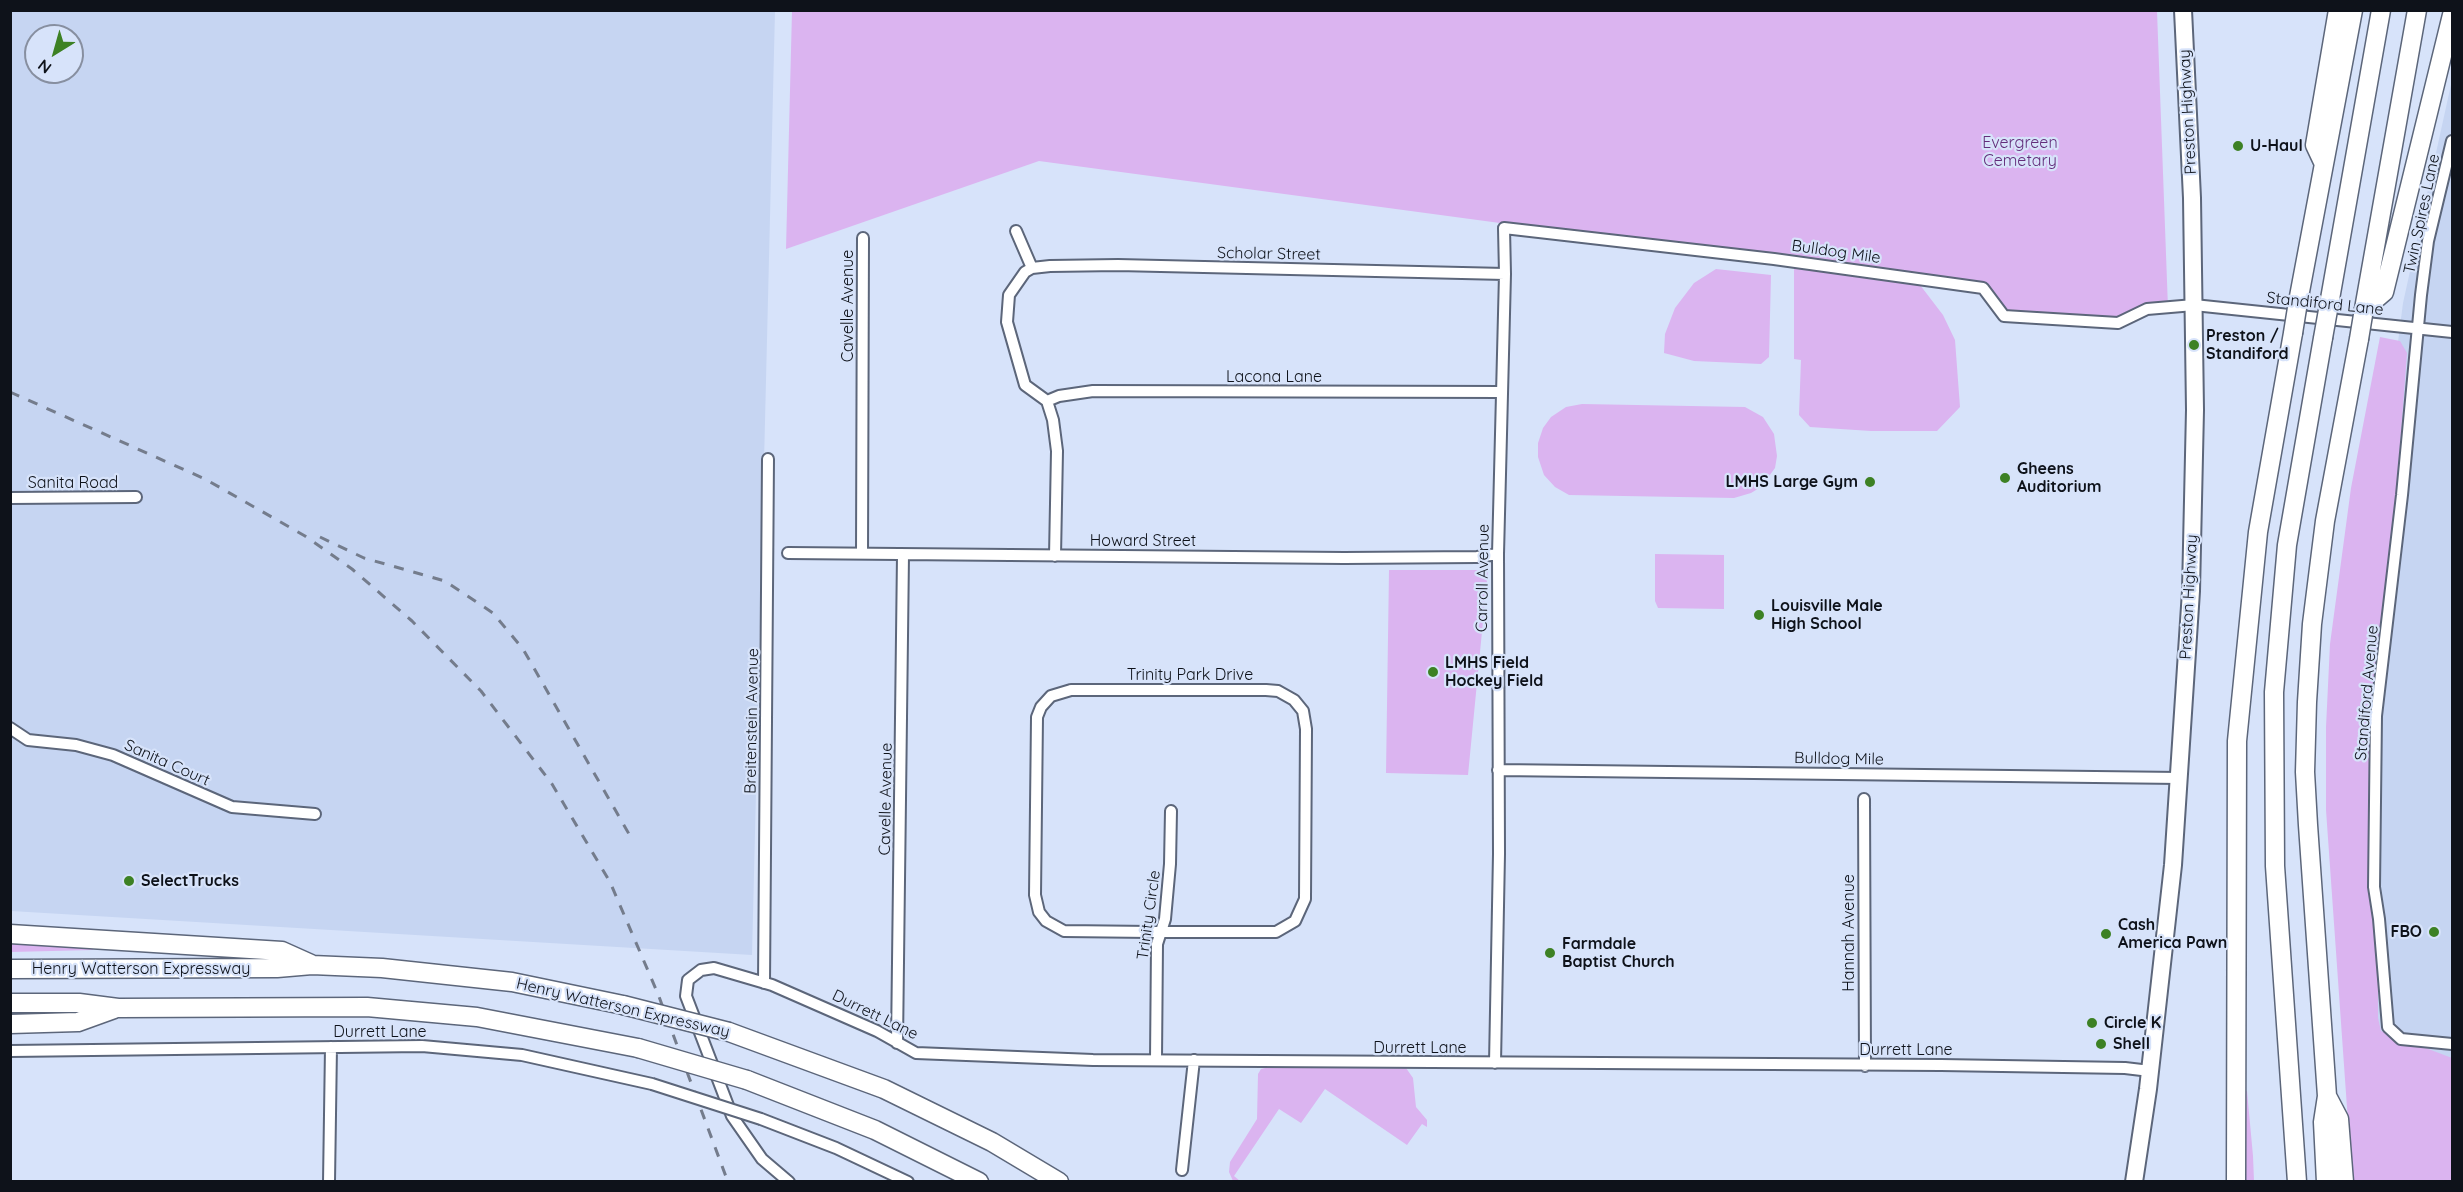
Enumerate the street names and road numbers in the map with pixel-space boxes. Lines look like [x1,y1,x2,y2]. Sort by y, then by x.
street label: Preston Highway [2175,49,2201,175]
street label: Twin Spires Lane [2400,152,2444,276]
street label: Bulldog Mile [1790,236,1882,268]
street label: Scholar Street [1217,243,1321,265]
street label: Cavelle Avenue [838,250,858,362]
street label: Standiford Lane [2265,288,2385,320]
street label: Lacona Lane [1226,367,1322,387]
street label: Sanita Road [28,473,118,493]
street label: Carroll Avenue [1472,524,1494,632]
street label: Howard Street [1090,531,1196,551]
street label: Preston Highway [2176,534,2202,660]
street label: Standiford Avenue [2352,624,2382,762]
street label: Breitenstein Avenue [741,648,763,794]
street label: Trinity Park Drive [1127,665,1253,685]
street label: Sanita Court [121,736,213,790]
street label: Cavelle Avenue [875,742,897,856]
street label: Bulldog Mile [1794,749,1884,769]
street label: Trinity Circle [1133,869,1165,961]
street label: Hannah Avenue [1839,874,1859,992]
street label: Henry Watterson Expressway [32,959,250,979]
street label: Henry Watterson Expressway [514,974,732,1042]
street label: Durrett Lane [829,986,921,1044]
street label: Durrett Lane [333,1022,427,1042]
street label: Durrett Lane [1373,1038,1467,1058]
street label: Durrett Lane [1859,1040,1953,1060]

